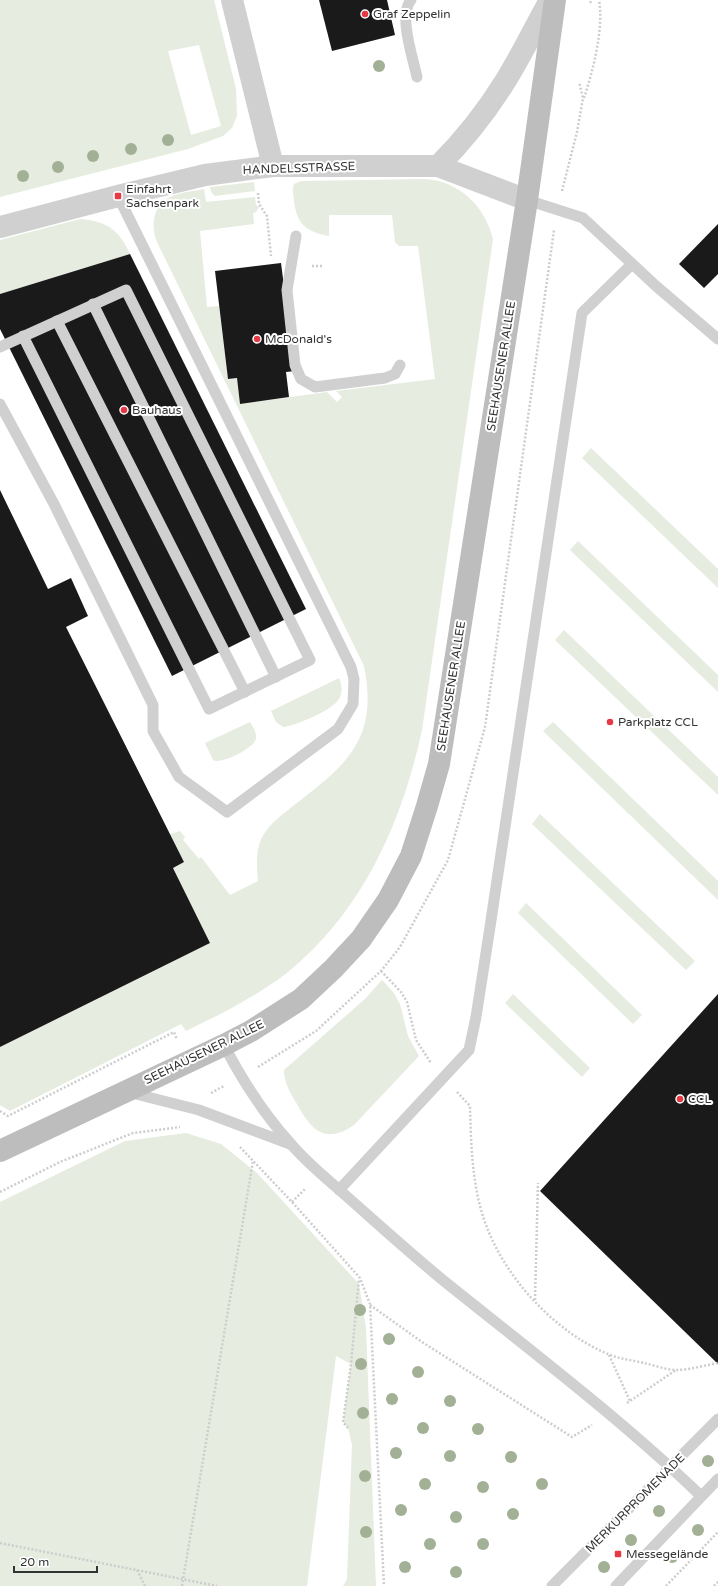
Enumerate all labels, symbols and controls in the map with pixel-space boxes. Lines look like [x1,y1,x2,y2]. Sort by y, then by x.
place label: Graf Zeppelin [373,7,451,21]
marker: Graf Zeppelin [360,9,370,19]
street label: HANDELSSTRASSE [242,159,356,177]
place label: Einfahrt Sachsenpark [126,182,200,210]
marker: Einfahrt Sachsenpark [113,191,123,201]
street label: SEEHAUSENER ALLEE [484,300,518,432]
place label: McDonald's [265,332,332,346]
marker: McDonald's [252,334,262,344]
place label: Bauhaus [132,403,182,417]
marker: Bauhaus [119,405,129,415]
street label: SEEHAUSENER ALLEE [434,620,468,752]
place label: Parkplatz CCL [618,715,698,729]
marker: Parkplatz CCL [605,717,615,727]
street label: SEEHAUSENER ALLEE [142,1017,267,1087]
place label: CCL [688,1092,711,1106]
marker: CCL [675,1094,685,1104]
street label: MERKURPROMENADE [583,1450,688,1555]
place label: Messegelände [626,1547,709,1561]
scale bar [14,1548,97,1574]
marker: Messegelände [613,1549,623,1559]
text: 20 m [20,1555,49,1569]

